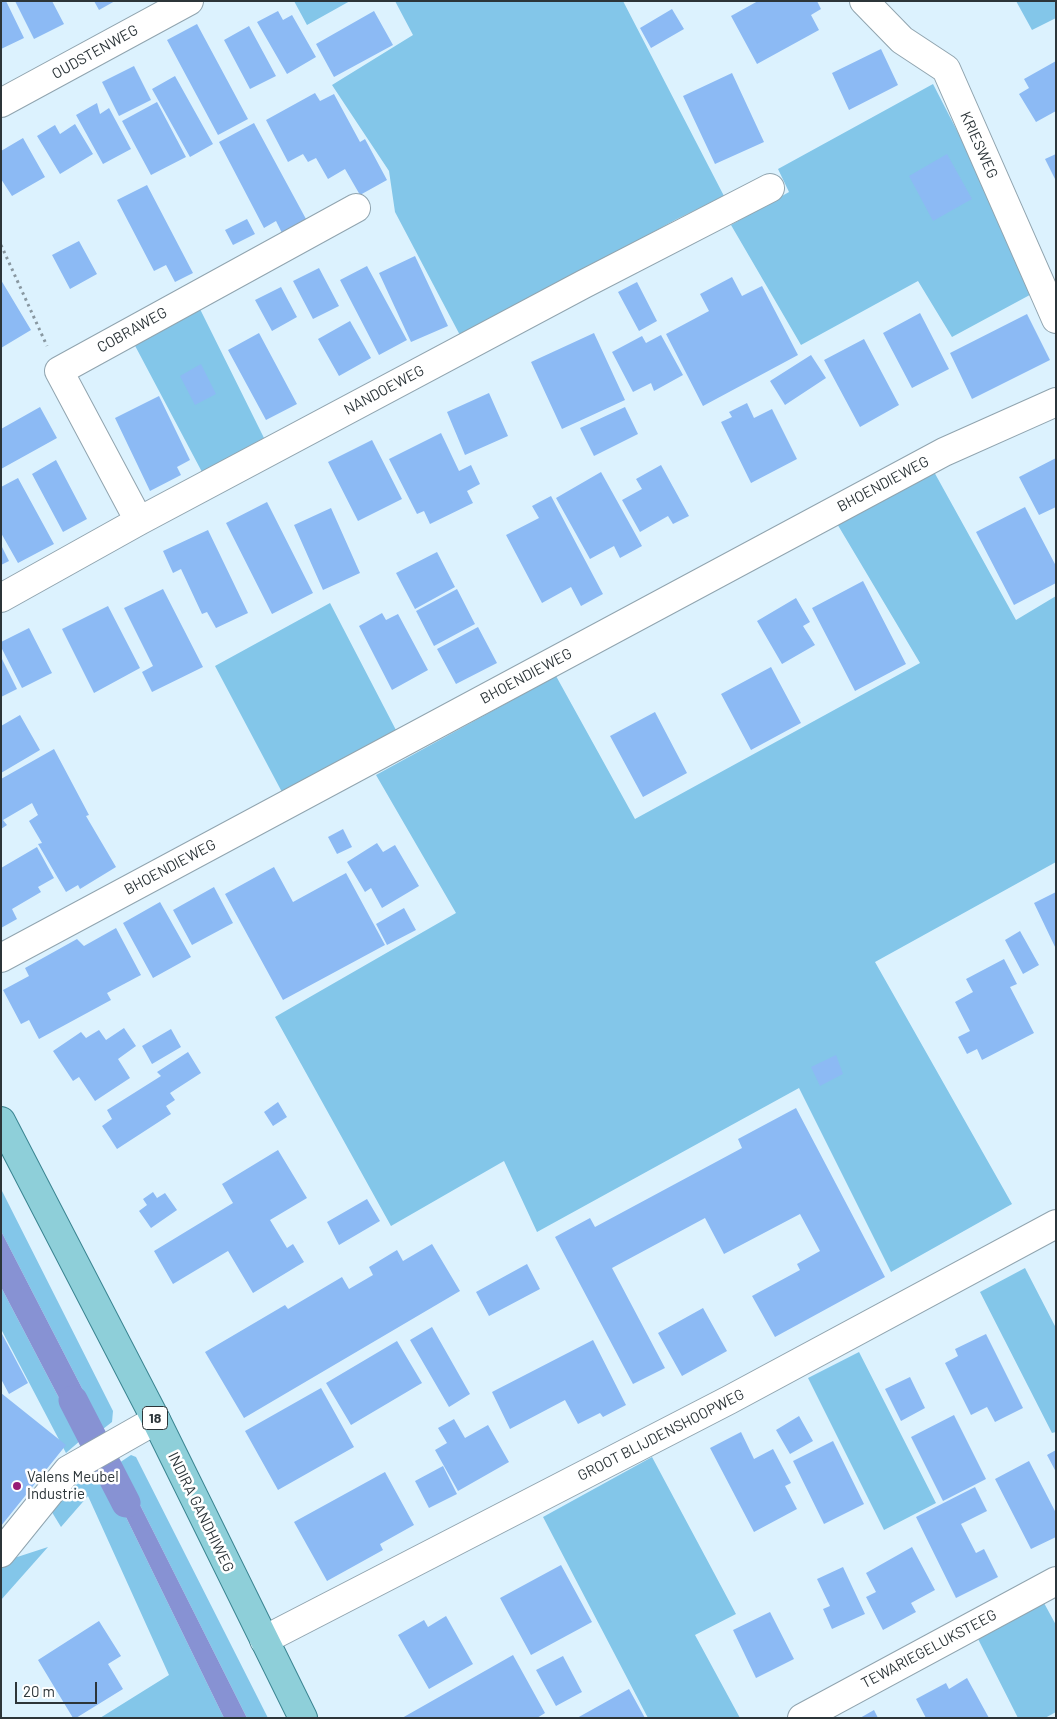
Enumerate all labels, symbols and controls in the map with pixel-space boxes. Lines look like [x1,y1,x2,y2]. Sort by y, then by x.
street label: OUDSTENWEG [49,21,141,83]
street label: KRIESWEG [956,109,1002,181]
street label: COBRAWEG [94,303,170,357]
street label: NANDOEWEG [341,361,427,419]
street label: BHOENDIEWEG [834,452,932,516]
street label: BHOENDIEWEG [477,644,575,708]
street label: BHOENDIEWEG [121,835,219,899]
street label: GROOT BLIJDENSHOOPWEG [575,1385,747,1485]
road number: 18 [142,1406,168,1430]
street label: INDIRA GANDHIWEG [164,1449,238,1575]
place label: Valens Meubel Industrie [27,1468,119,1503]
marker: Valens Meubel Industrie [11,1480,23,1492]
street label: TEWARIEGELUKSTEEG [858,1606,1000,1692]
scale bar [18,1672,100,1704]
text: 20 m [23,1682,55,1700]

